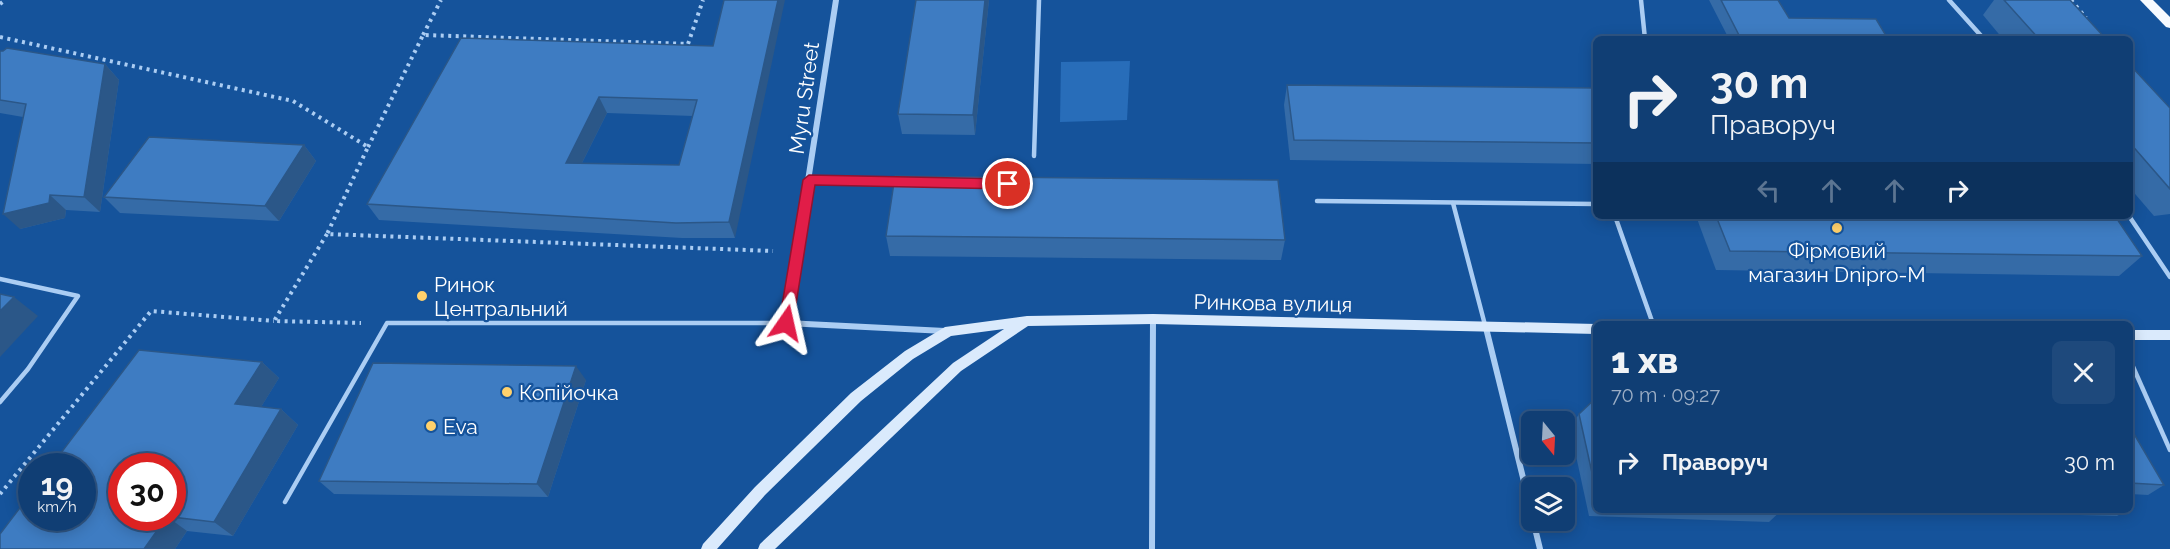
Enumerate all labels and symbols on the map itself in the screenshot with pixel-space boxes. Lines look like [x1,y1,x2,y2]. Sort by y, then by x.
street label: Myru Street [784,40,824,156]
pin [982,158,1033,209]
marker: Фірмовий магазин Dnipro-M [1830,221,1844,235]
place label: Фірмовий магазин Dnipro-M [1748,238,1926,287]
place label: Ринок Центральний [434,272,568,321]
marker: Ринок Центральний [415,289,429,303]
street label: Ринкова вулиця [1193,289,1353,317]
position arrow [754,291,818,355]
place label: Копійочка [519,380,619,405]
marker: Копійочка [500,385,514,399]
north arrow [1521,411,1575,465]
place label: Eva [443,414,478,439]
marker: Eva [424,419,438,433]
speed limit sign: 30 [108,453,186,531]

